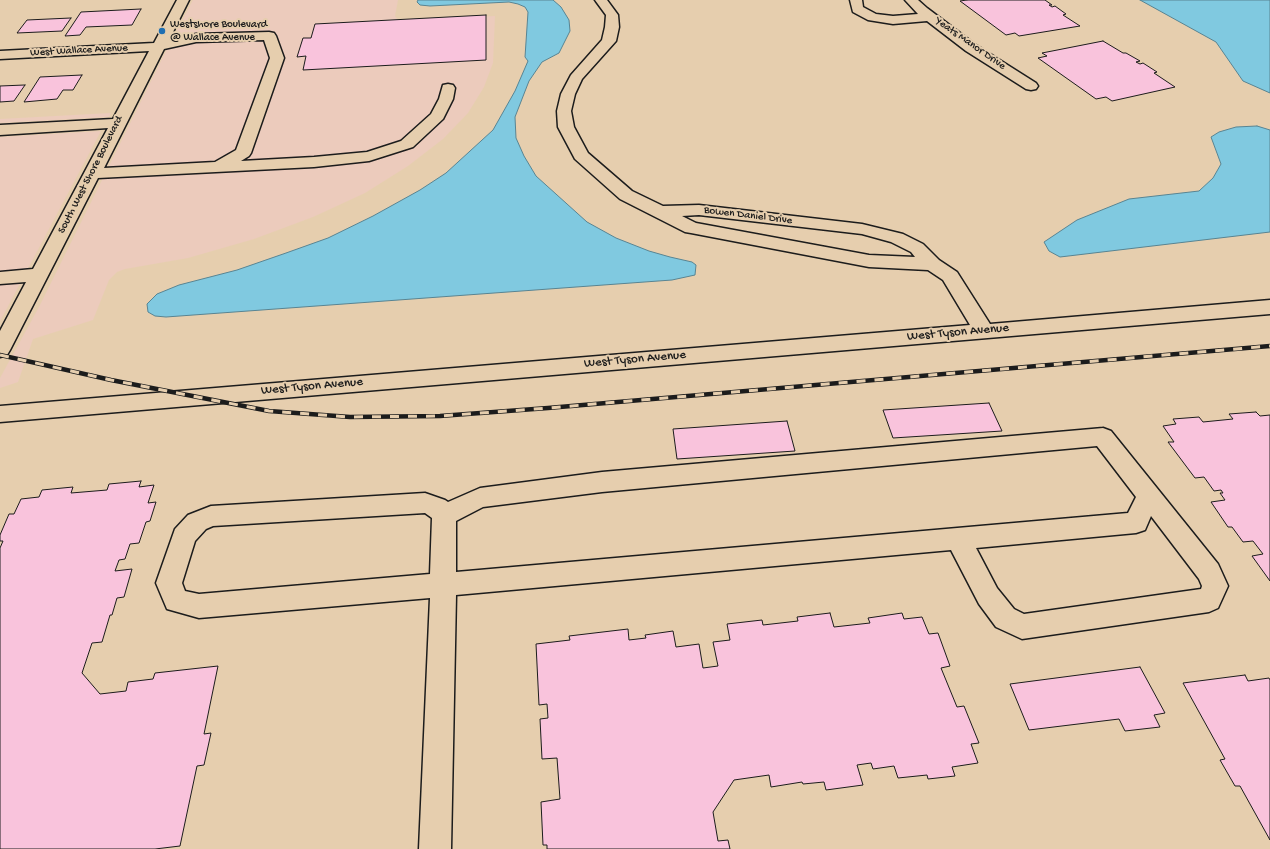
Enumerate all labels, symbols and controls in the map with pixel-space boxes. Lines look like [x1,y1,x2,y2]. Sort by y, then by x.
street label: Yeats Manor Drive [932,15,1008,73]
place label: Westshore Boulevard @ Wallace Avenue [170,18,267,44]
marker: Westshore Boulevard @ Wallace Avenue [157,26,167,36]
street label: West Wallace Avenue [30,42,128,60]
street label: South West Shore Boulevard [56,114,126,236]
street label: Bowen Daniel Drive [703,204,793,228]
street label: West Tyson Avenue [906,321,1010,345]
street label: West Tyson Avenue [583,348,687,372]
street label: West Tyson Avenue [260,375,364,399]

